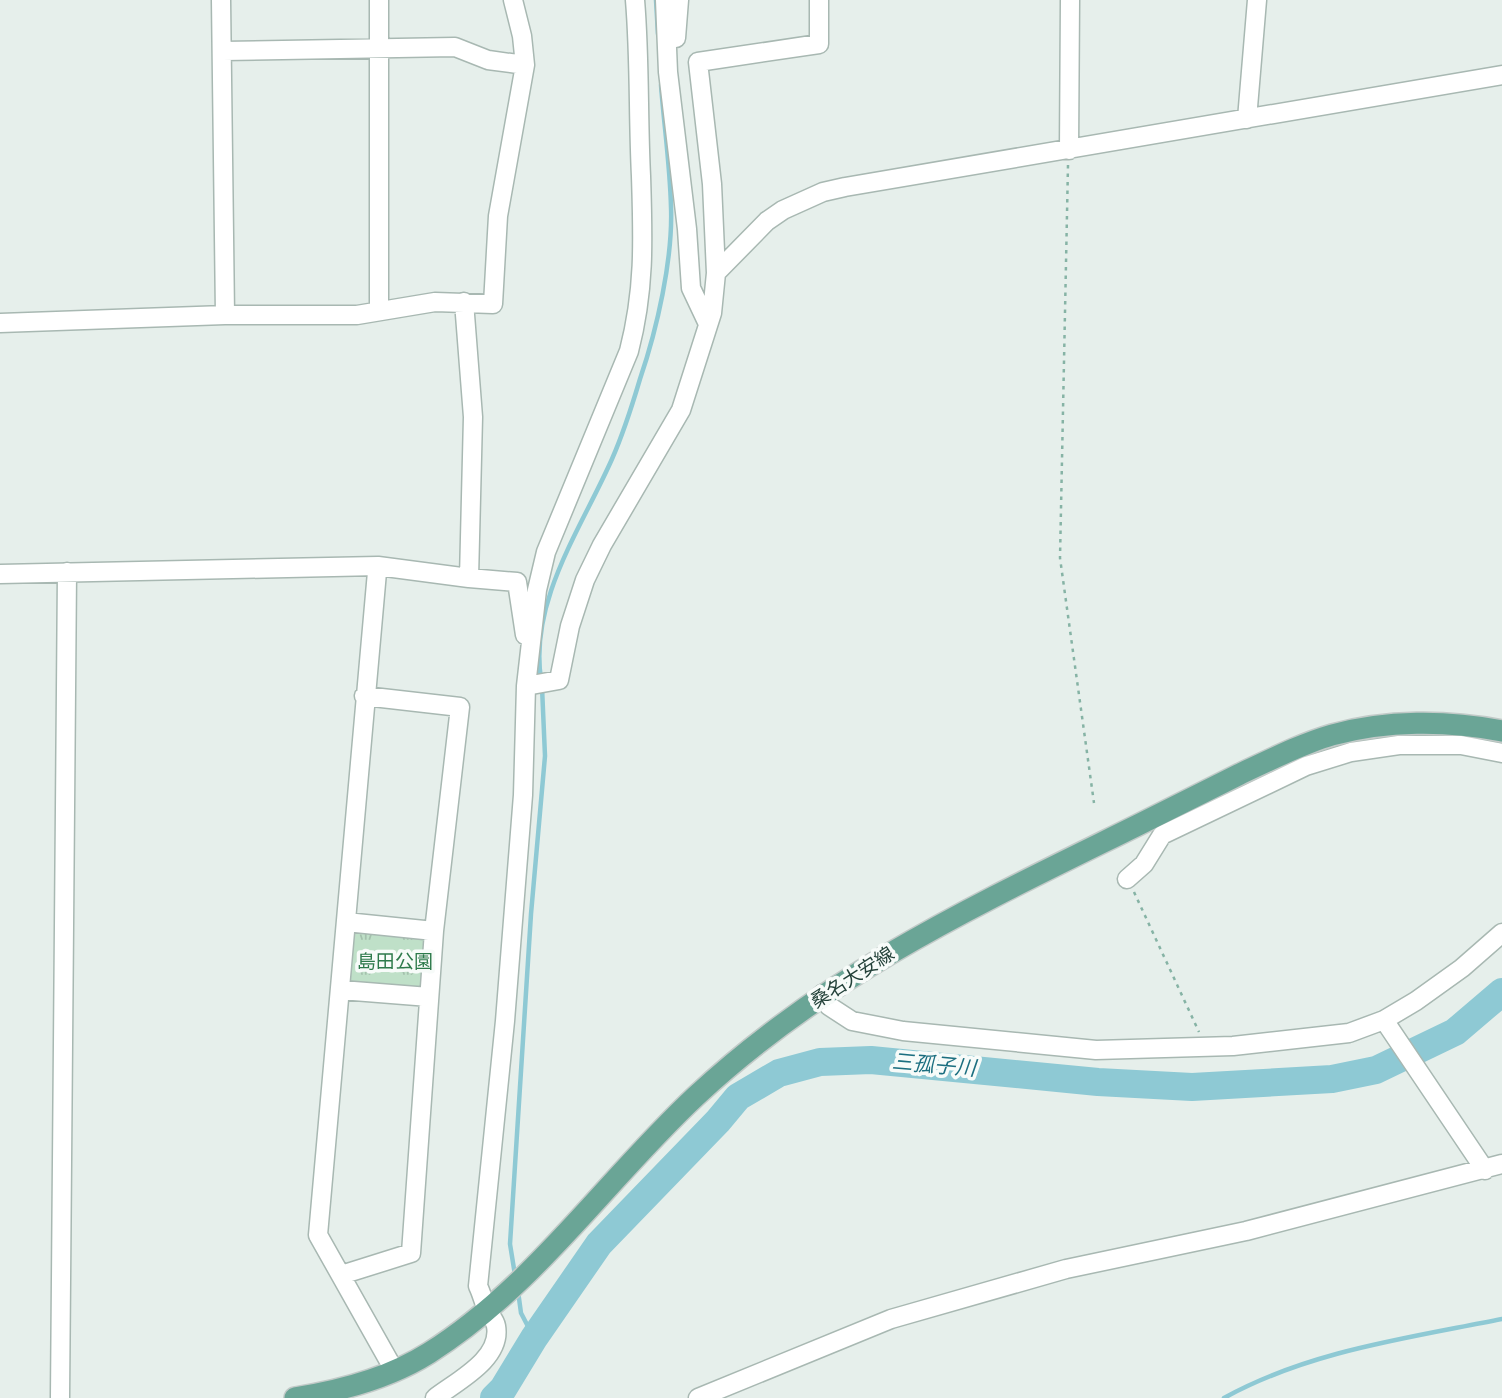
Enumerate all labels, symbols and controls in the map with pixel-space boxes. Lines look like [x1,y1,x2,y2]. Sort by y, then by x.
street label: 桑名大安線 [806,942,898,1013]
park label: 島田公園 [357,950,433,973]
water label: 三孤子川 [891,1048,979,1081]

